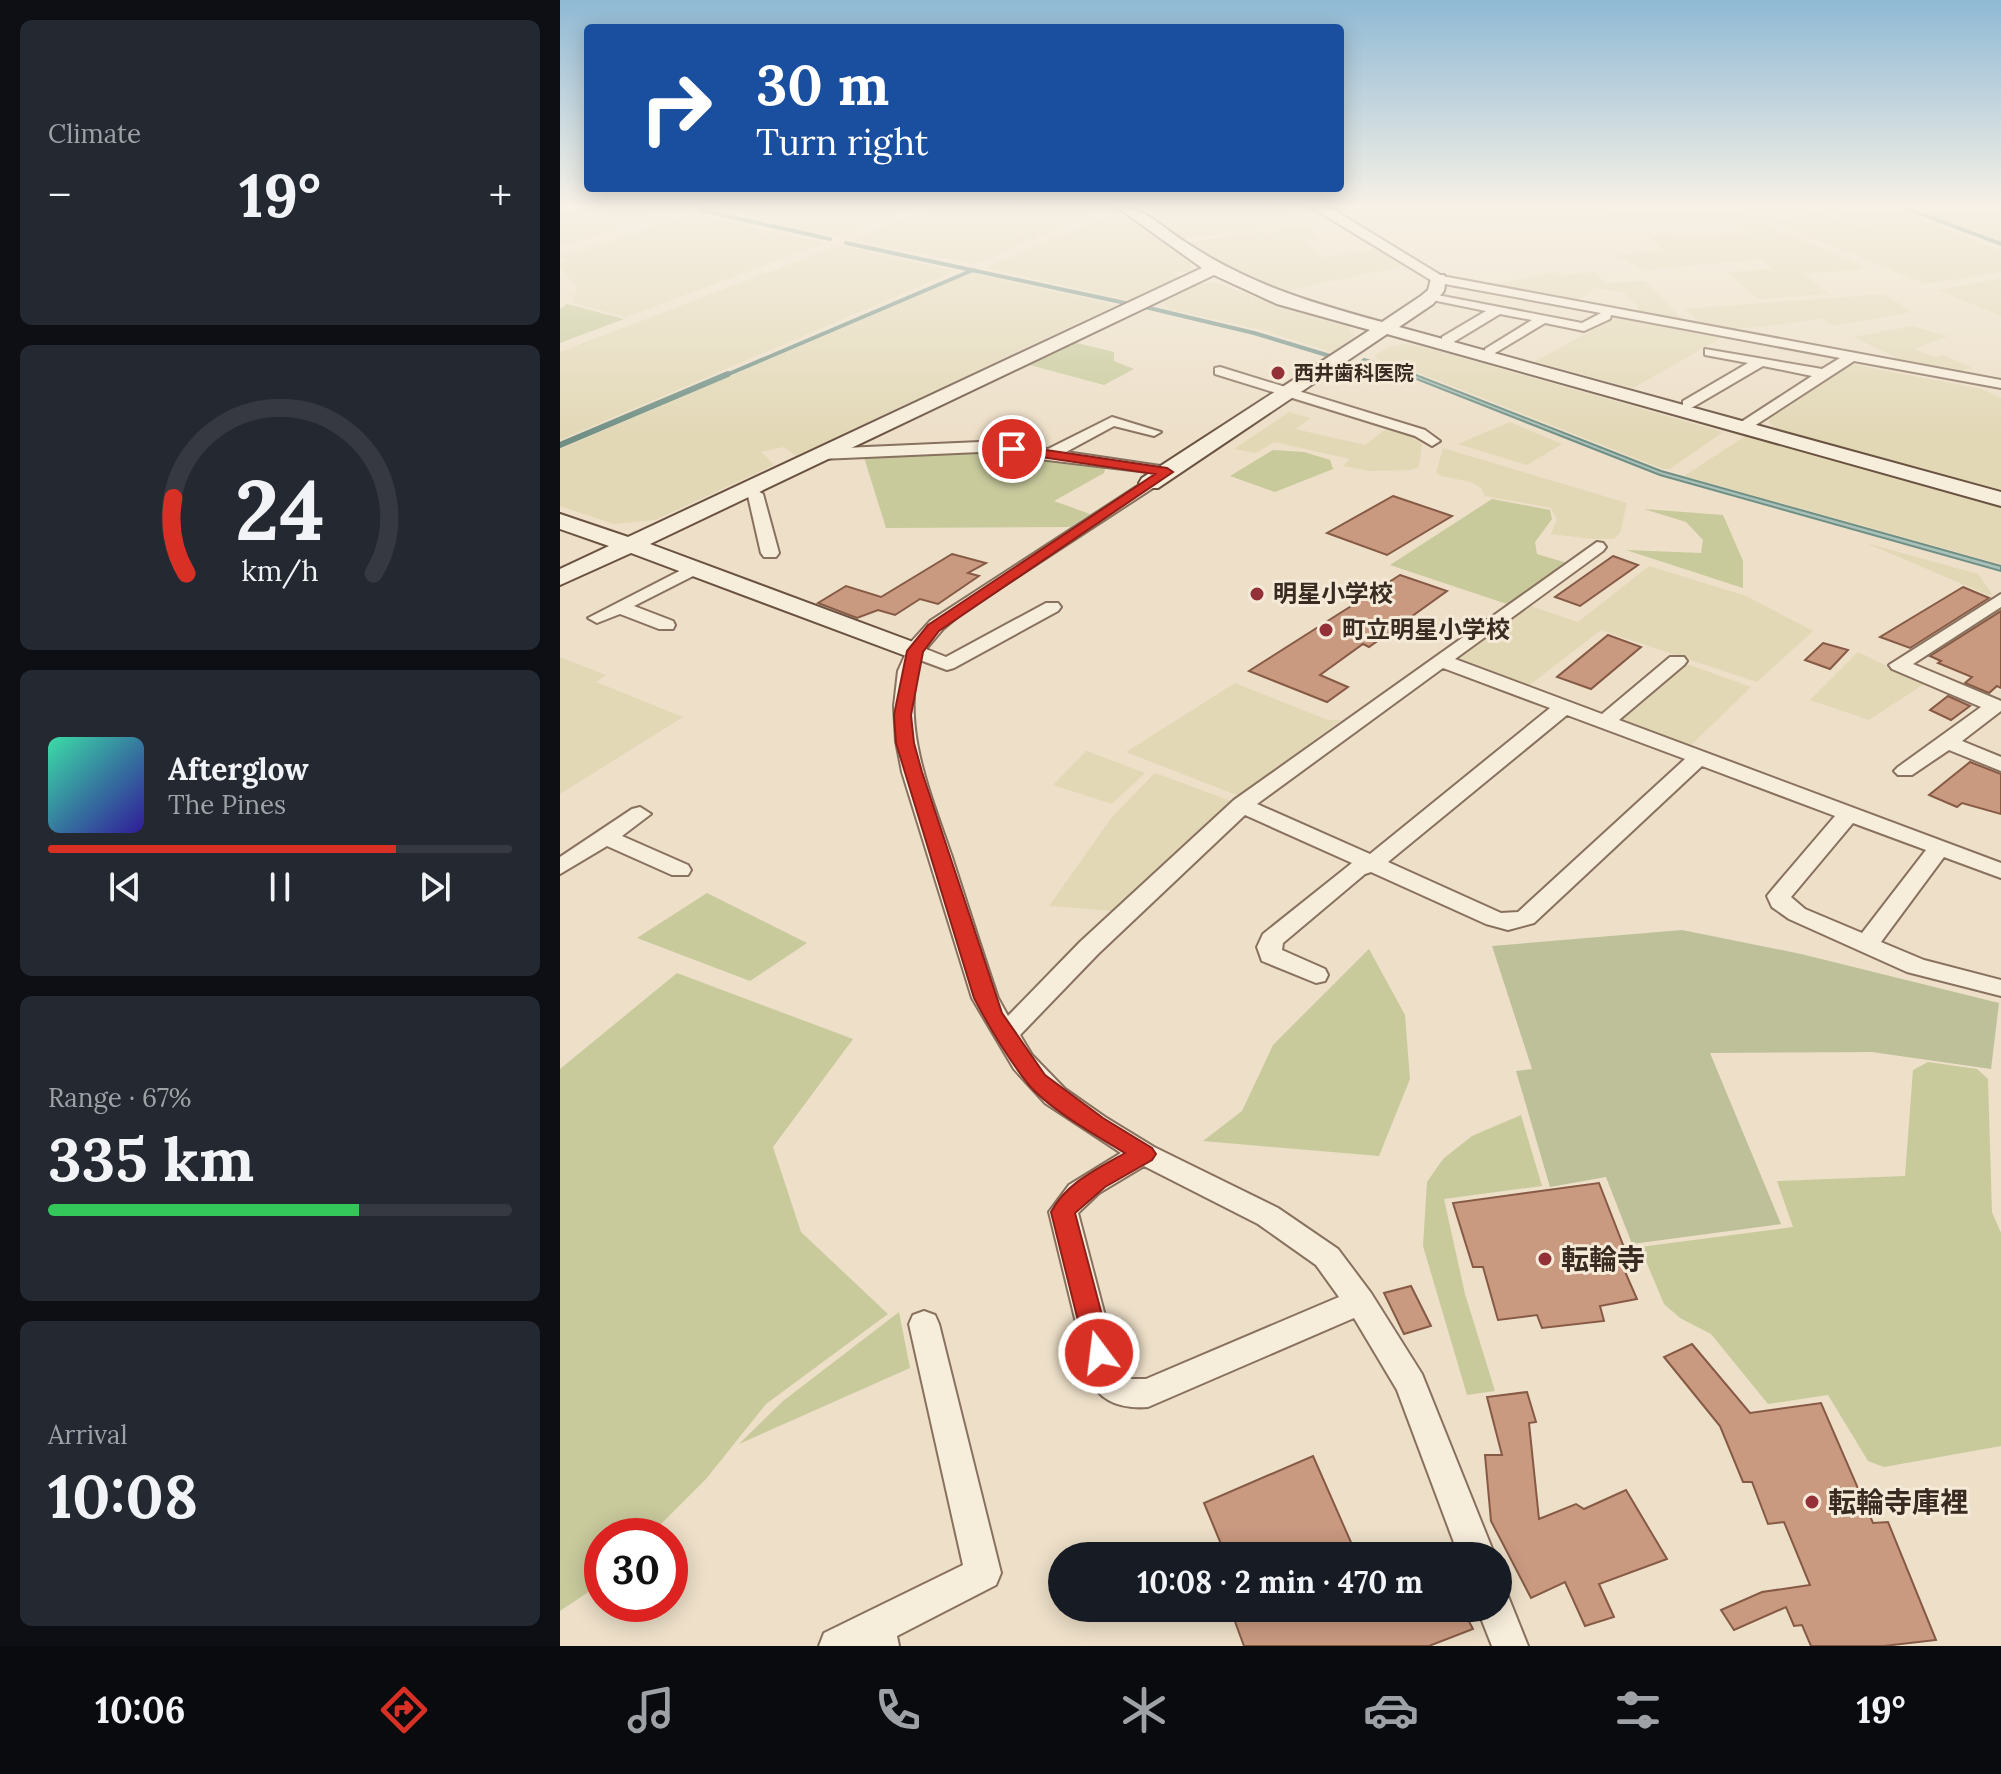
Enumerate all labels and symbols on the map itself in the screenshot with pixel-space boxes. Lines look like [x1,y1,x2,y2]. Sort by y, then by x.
place label: 西井歯科医院 [1294,360,1414,385]
marker: 西井歯科医院 [1269,364,1287,382]
pin [978,415,1046,483]
place label: 明星小学校 [1273,578,1393,609]
marker: 明星小学校 [1248,585,1266,603]
place label: 町立明星小学校 [1342,614,1510,645]
marker: 町立明星小学校 [1317,621,1335,639]
place label: 転輪寺 [1561,1241,1645,1277]
marker: 転輪寺 [1536,1250,1554,1268]
position arrow [1057,1311,1141,1395]
place label: 転輪寺庫裡 [1828,1484,1968,1520]
marker: 転輪寺庫裡 [1803,1493,1821,1511]
speed limit sign: 30 [584,1518,688,1622]

